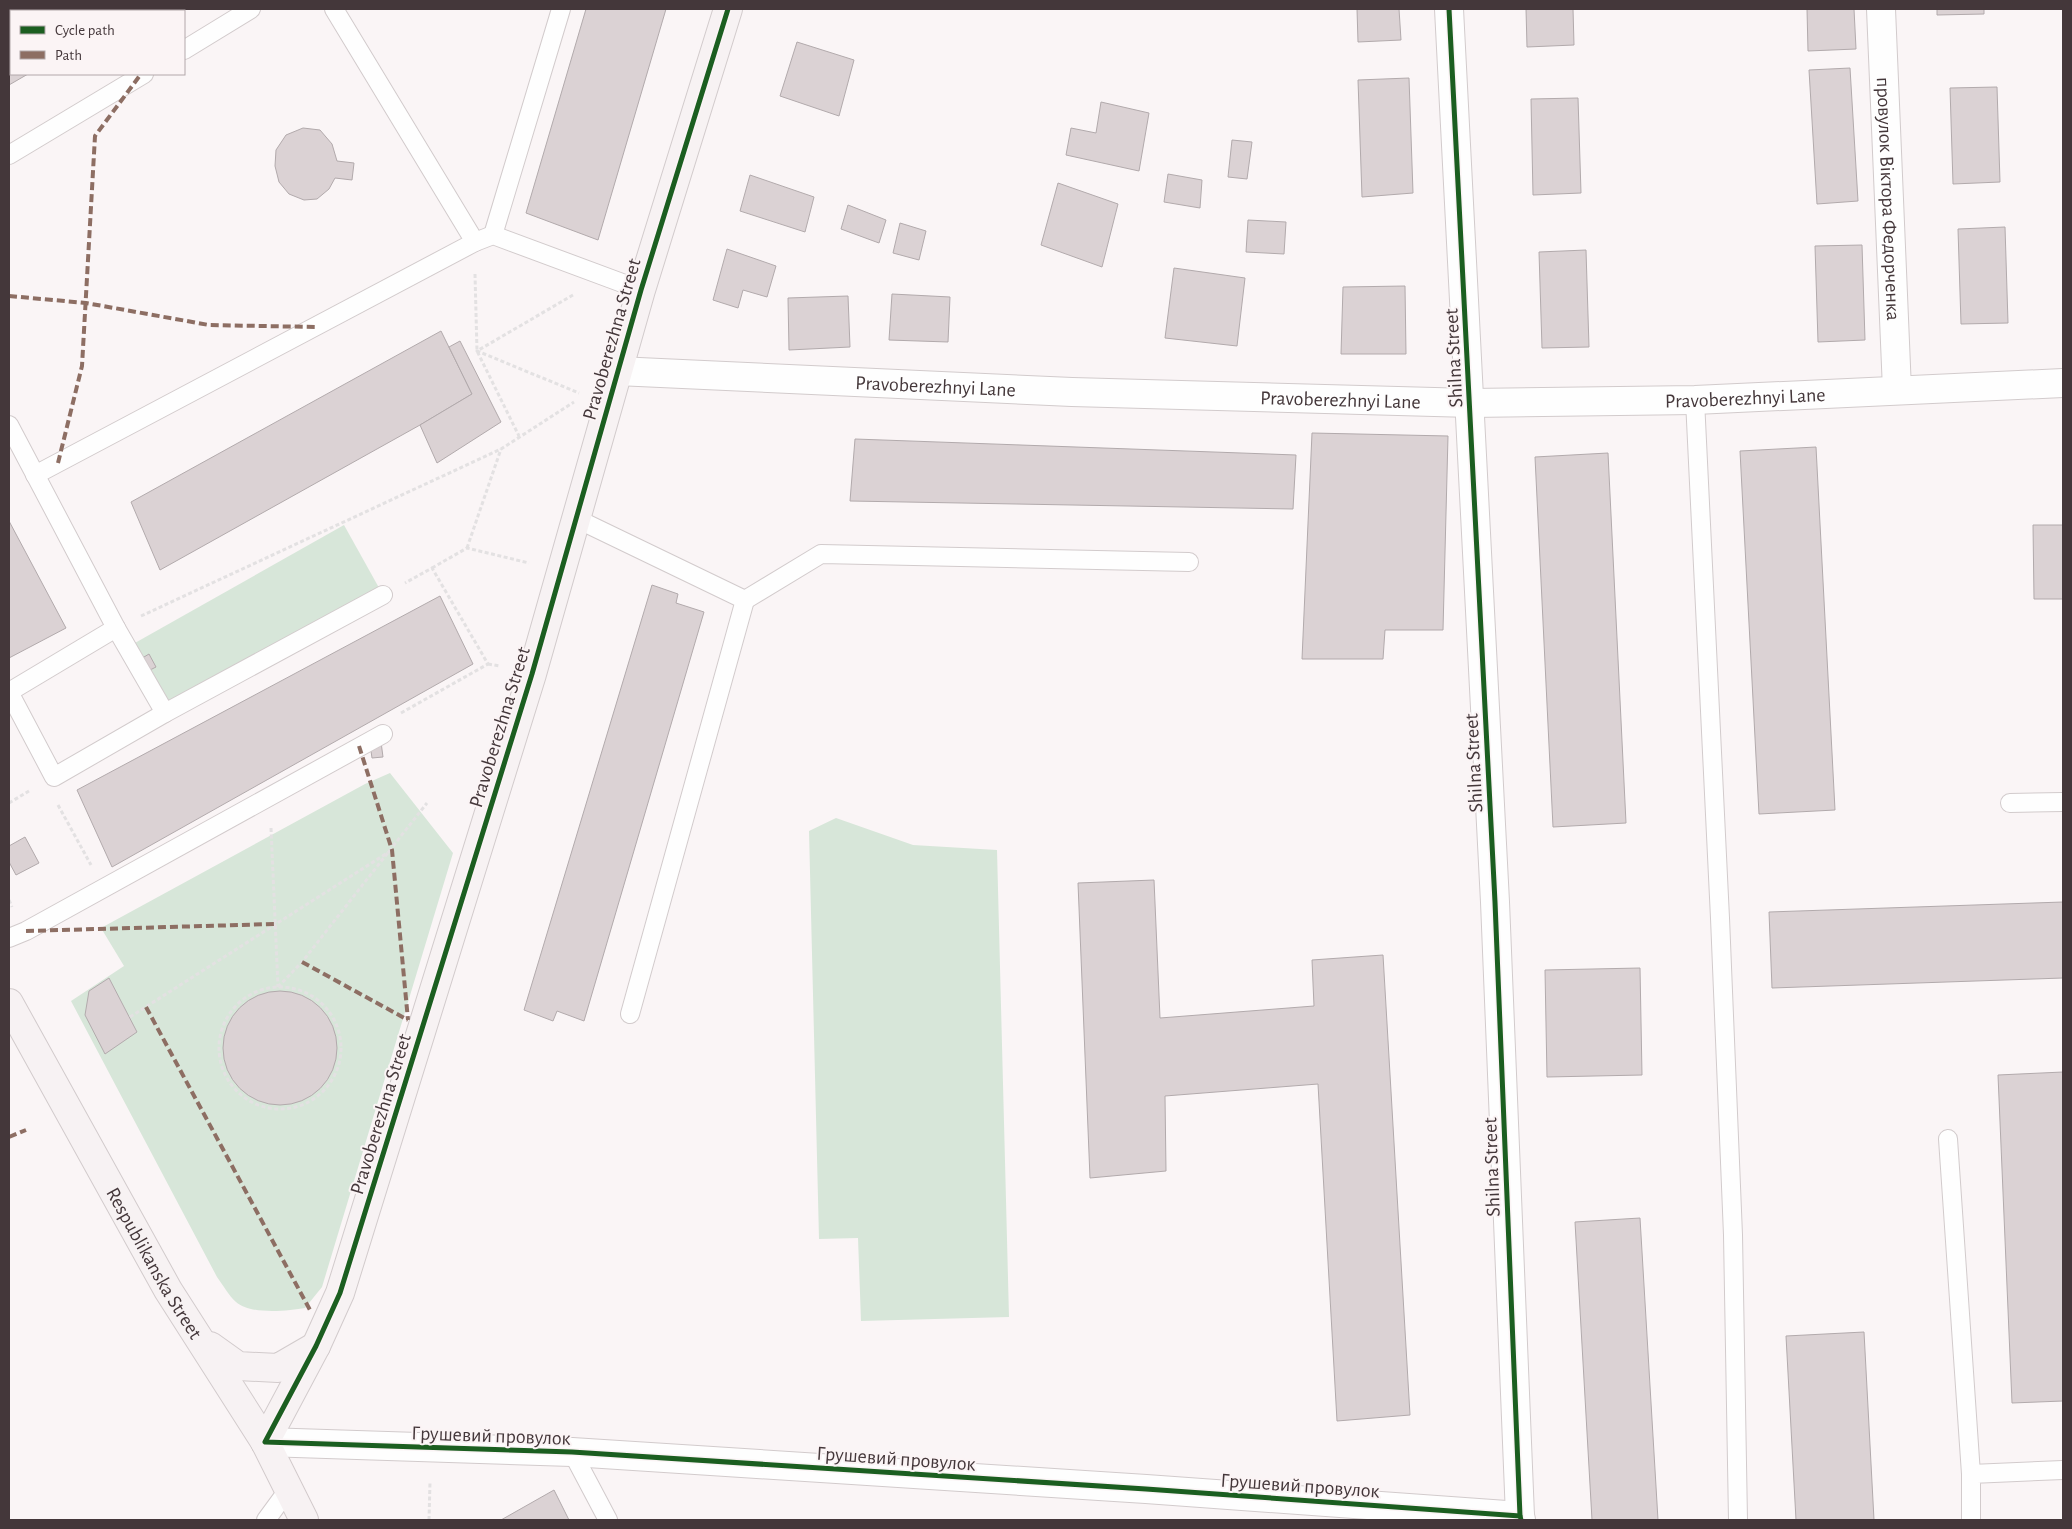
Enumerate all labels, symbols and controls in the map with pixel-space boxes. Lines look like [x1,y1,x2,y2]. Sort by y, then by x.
legend [10,10,185,75]
text: Cycle path [55,23,115,38]
text: Path [55,48,82,63]
street label: провулок Віктора Федорченка [1873,77,1903,321]
street label: Pravoberezhna Street [579,256,645,422]
street label: Shilna Street [1441,307,1467,408]
street label: Pravoberezhnyi Lane [855,373,1016,400]
street label: Pravoberezhnyi Lane [1665,385,1826,411]
street label: Pravoberezhnyi Lane [1260,388,1421,413]
street label: Pravoberezhna Street [466,644,534,810]
street label: Shilna Street [1461,712,1487,813]
street label: Pravoberezhna Street [347,1031,415,1197]
street label: Shilna Street [1480,1116,1504,1217]
street label: Respublikanska Street [102,1184,206,1343]
street label: Грушевий провулок [411,1423,571,1449]
street label: Грушевий провулок [816,1443,976,1475]
street label: Грушевий провулок [1220,1470,1380,1502]

